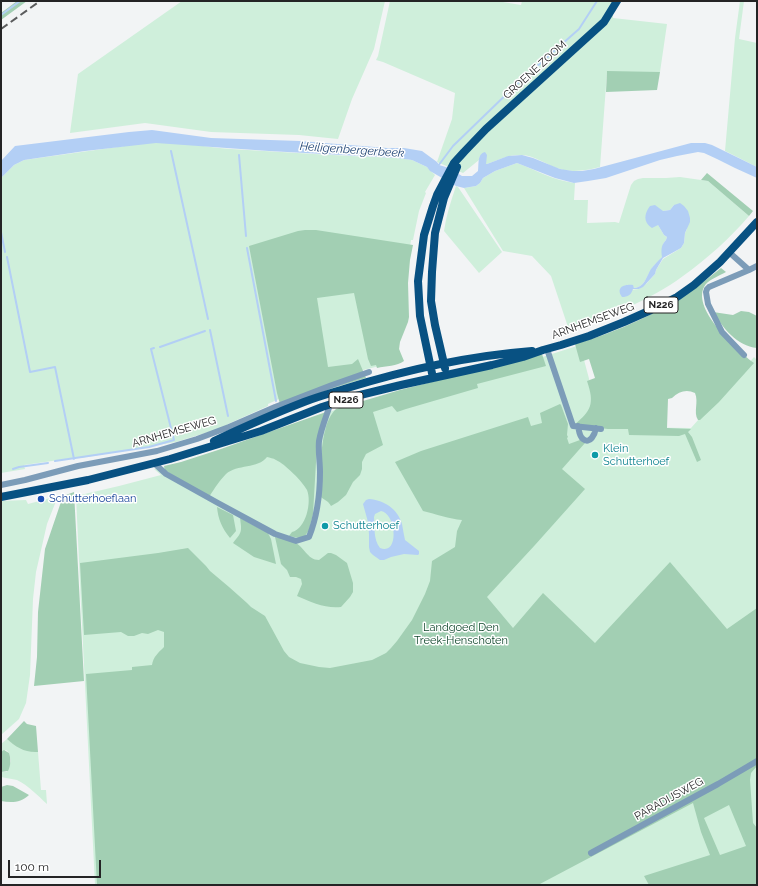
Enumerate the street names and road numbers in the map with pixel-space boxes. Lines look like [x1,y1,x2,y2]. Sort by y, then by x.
street label: GROENE ZOOM [501,38,569,102]
road number: N226 [644,297,678,313]
street label: ARNHEMSEWEG [550,300,636,342]
road number: N226 [329,392,363,408]
street label: ARNHEMSEWEG [130,414,218,450]
street label: PARADIJSWEG [632,775,706,823]

